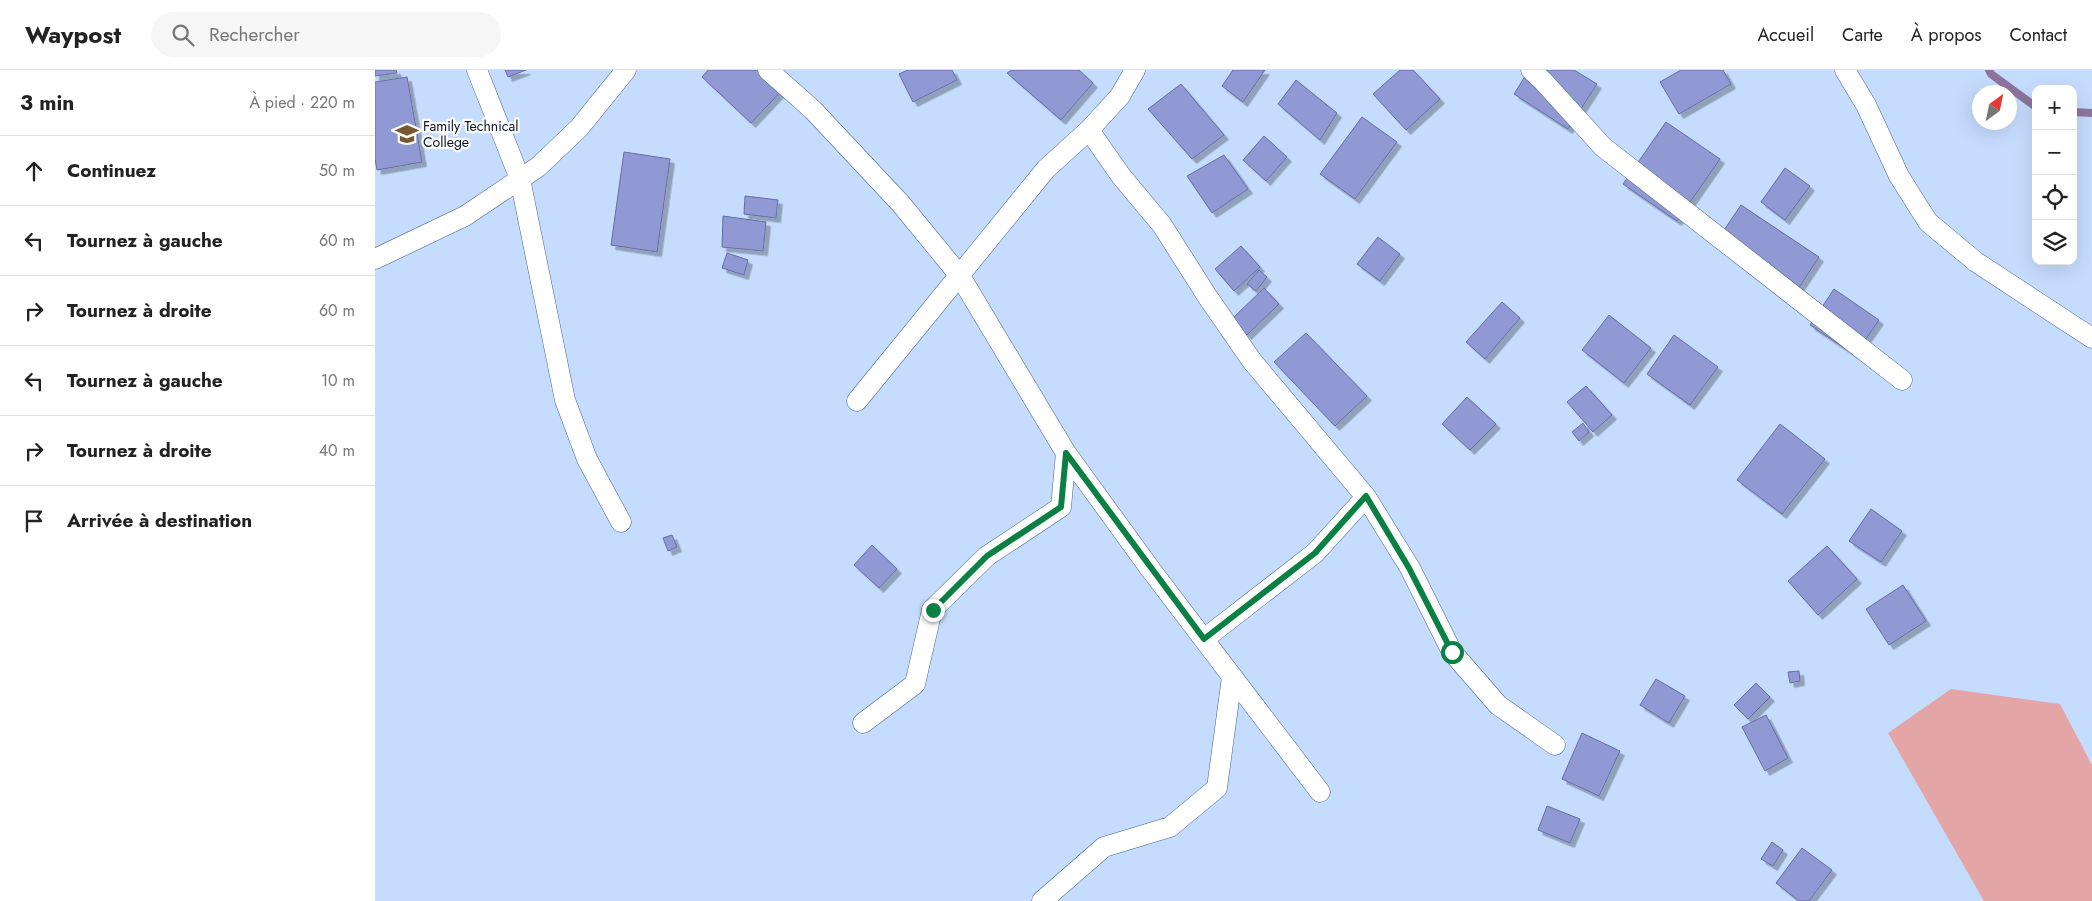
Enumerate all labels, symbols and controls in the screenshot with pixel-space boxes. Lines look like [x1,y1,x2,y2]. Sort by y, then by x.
search box [151,12,501,57]
text: Waypost [25,17,121,52]
icon: search [169,21,197,49]
text: Rechercher [209,21,300,48]
text: Accueil [1757,22,1814,48]
text: Carte [1842,22,1883,48]
text: À propos [1911,22,1981,48]
text: Contact [2009,22,2067,48]
north arrow [1972,85,2017,130]
map controls [2032,85,2077,265]
button: + [2032,85,2077,130]
text: 3 min [20,88,74,118]
text: À pied · 220 m [250,91,355,114]
place label: Family Technical College [423,116,518,152]
school or university icon: Family Technical College [394,121,420,147]
button: − [2032,130,2077,175]
icon: ahead [20,157,48,185]
text: Continuez [67,157,156,184]
text: 50 m [319,159,355,182]
button: locate [2032,175,2077,220]
button: layers [2032,220,2077,265]
icon: left [20,227,48,255]
text: Tournez à gauche [67,227,223,254]
text: 60 m [319,229,355,252]
icon: right [20,297,48,325]
text: Tournez à droite [67,297,212,324]
text: 60 m [319,299,355,322]
icon: left [20,367,48,395]
text: Tournez à gauche [67,367,223,394]
text: 10 m [321,369,355,392]
icon: right [20,437,48,465]
text: Tournez à droite [67,437,212,464]
text: 40 m [319,439,355,462]
icon: arrive [20,507,48,535]
text: Arrivée à destination [67,507,252,534]
route end [922,599,945,622]
route start [1441,641,1464,664]

